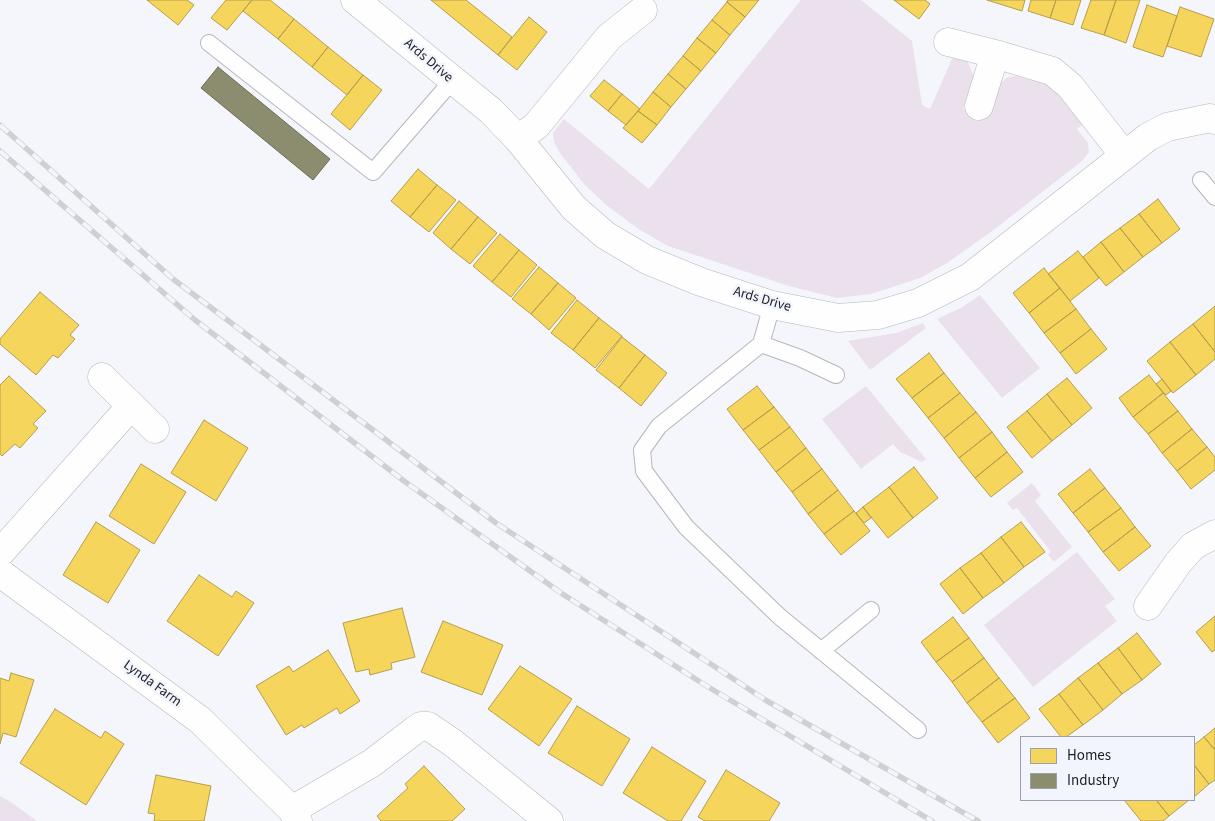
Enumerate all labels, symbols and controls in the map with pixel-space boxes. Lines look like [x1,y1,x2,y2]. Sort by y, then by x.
street label: Ards Drive [400,36,456,86]
street label: Ards Drive [731,284,793,316]
street label: Lynda Farm [120,657,184,711]
legend [1020,736,1195,801]
text: Homes [1067,745,1111,766]
text: Industry [1067,770,1119,791]

